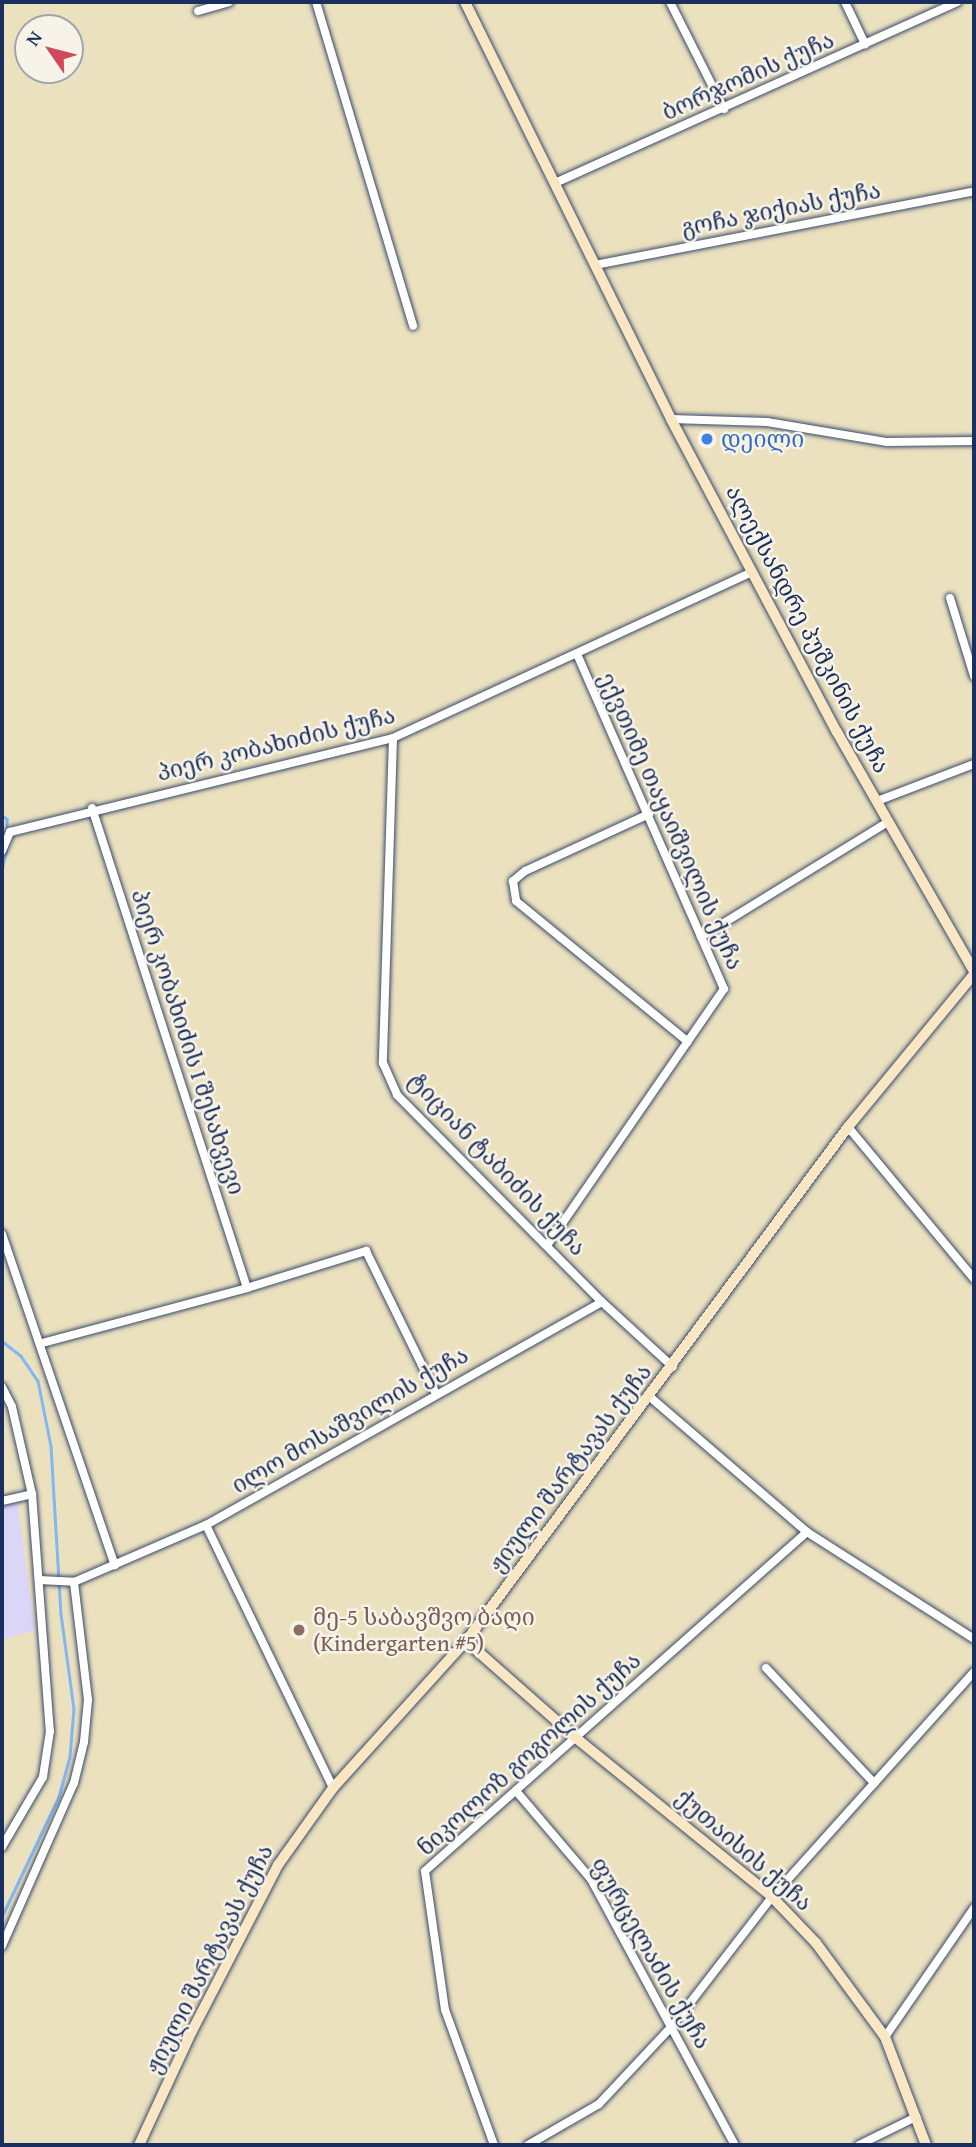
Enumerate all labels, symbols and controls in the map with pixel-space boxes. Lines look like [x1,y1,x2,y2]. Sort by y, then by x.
north arrow [14,14,84,84]
text: N [18,25,49,51]
street label: ბორჯომის ქუჩა [658,26,838,126]
street label: გოჩა ჯიქიას ქუჩა [679,176,883,242]
place label: დეილი [721,425,804,453]
marker: დეილი [699,431,715,447]
street label: ალექსანდრე პუშკინის ქუჩა [720,480,896,778]
street label: ექვთიმე თაყაიშვილის ქუჩა [593,668,749,974]
street label: პიერ კობახიძის ქუჩა [154,701,398,787]
street label: პიერ კობახიძის I შესახვევი [125,886,251,1198]
street label: ტიციან ტაბიძის ქუჩა [402,1067,592,1261]
street label: ილო მოსაშვილის ქუჩა [227,1341,473,1499]
street label: ჟიული შარტავას ქუჩა [483,1358,657,1578]
place label: მე-5 საბავშვო ბაღი (Kindergarten #5) [313,1603,535,1657]
marker: მე-5 საბავშვო ბაღი (Kindergarten #5) [291,1622,307,1638]
street label: ნიკოლოზ გოგოლის ქუჩა [412,1646,646,1862]
street label: ქუთაისის ქუჩა [670,1783,818,1917]
street label: ჟიული შარტავას ქუჩა [139,1840,279,2078]
street label: ფურცელაძის ქუჩა [585,1852,717,2054]

